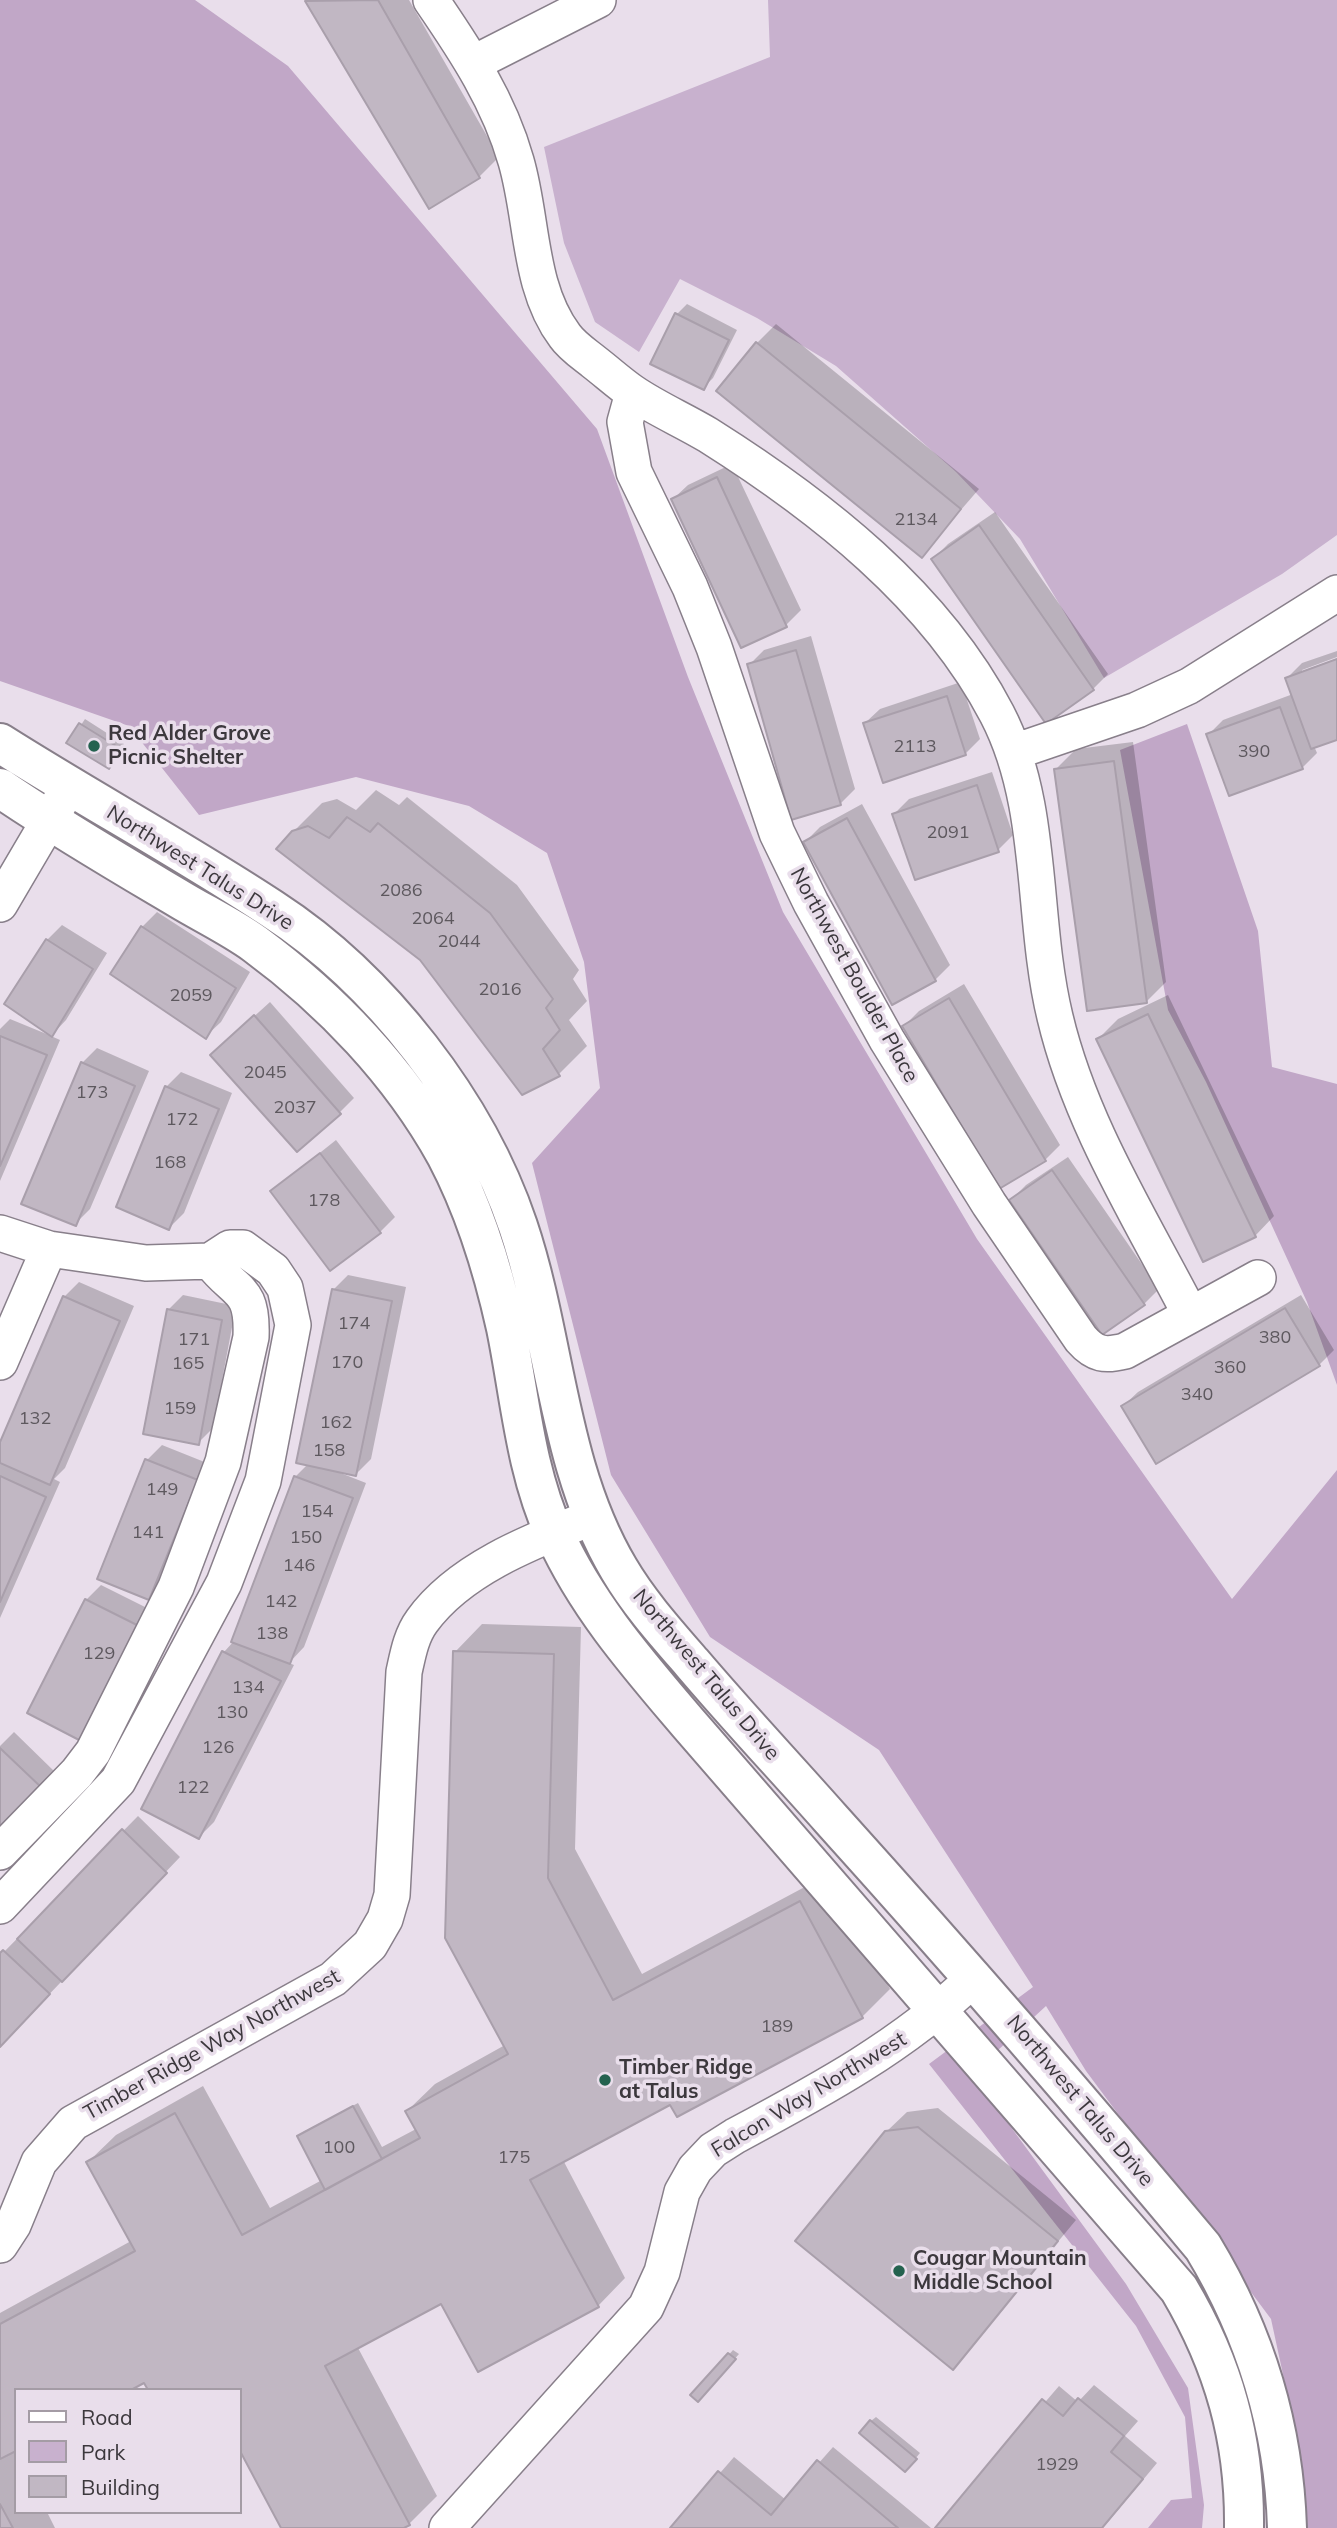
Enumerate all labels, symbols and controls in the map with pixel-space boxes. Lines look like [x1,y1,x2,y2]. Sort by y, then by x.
house number: 2134 [894,509,938,531]
place label: Red Alder Grove Picnic Shelter [108,721,271,771]
house number: 2113 [893,736,937,758]
marker: Red Alder Grove Picnic Shelter [86,738,102,754]
house number: 390 [1238,741,1270,763]
street label: Northwest Talus Drive [102,800,298,936]
house number: 2091 [926,822,970,844]
street label: Northwest Boulder Place [784,863,924,1087]
house number: 2086 [379,880,423,902]
house number: 2064 [411,908,455,930]
house number: 2044 [437,931,481,953]
house number: 2016 [478,979,522,1001]
house number: 2059 [169,985,213,1007]
house number: 2045 [243,1062,287,1084]
house number: 173 [76,1082,108,1104]
house number: 2037 [273,1097,317,1119]
house number: 172 [166,1109,198,1131]
house number: 168 [154,1152,186,1174]
house number: 178 [308,1190,340,1212]
house number: 174 [338,1313,370,1335]
house number: 380 [1259,1327,1291,1349]
house number: 171 [178,1329,210,1351]
house number: 170 [331,1352,363,1374]
house number: 165 [172,1353,204,1375]
house number: 360 [1214,1357,1246,1379]
house number: 340 [1181,1384,1213,1406]
house number: 159 [164,1398,196,1420]
house number: 132 [19,1408,51,1430]
house number: 162 [320,1412,352,1434]
house number: 158 [313,1440,345,1462]
house number: 149 [146,1479,178,1501]
house number: 154 [301,1501,333,1523]
house number: 141 [132,1522,164,1544]
house number: 150 [290,1527,322,1549]
house number: 146 [283,1555,315,1577]
street label: Northwest Talus Drive [627,1584,785,1766]
house number: 142 [265,1591,297,1613]
house number: 138 [256,1623,288,1645]
house number: 129 [83,1643,115,1665]
house number: 134 [232,1677,264,1699]
house number: 130 [216,1702,248,1724]
house number: 126 [202,1737,234,1759]
house number: 122 [177,1777,209,1799]
street label: Timber Ridge Way Northwest [80,1964,344,2126]
street label: Northwest Talus Drive [1001,2010,1159,2192]
house number: 189 [761,2016,793,2038]
street label: Falcon Way Northwest [707,2027,911,2163]
place label: Timber Ridge at Talus [619,2055,753,2105]
marker: Timber Ridge at Talus [597,2072,613,2088]
house number: 100 [323,2137,355,2159]
house number: 175 [498,2147,530,2169]
place label: Cougar Mountain Middle School [913,2246,1087,2296]
marker: Cougar Mountain Middle School [891,2263,907,2279]
legend [14,2388,242,2514]
text: Road [81,2404,132,2430]
text: Park [81,2439,125,2465]
house number: 1929 [1035,2454,1079,2476]
text: Building [81,2474,160,2500]

